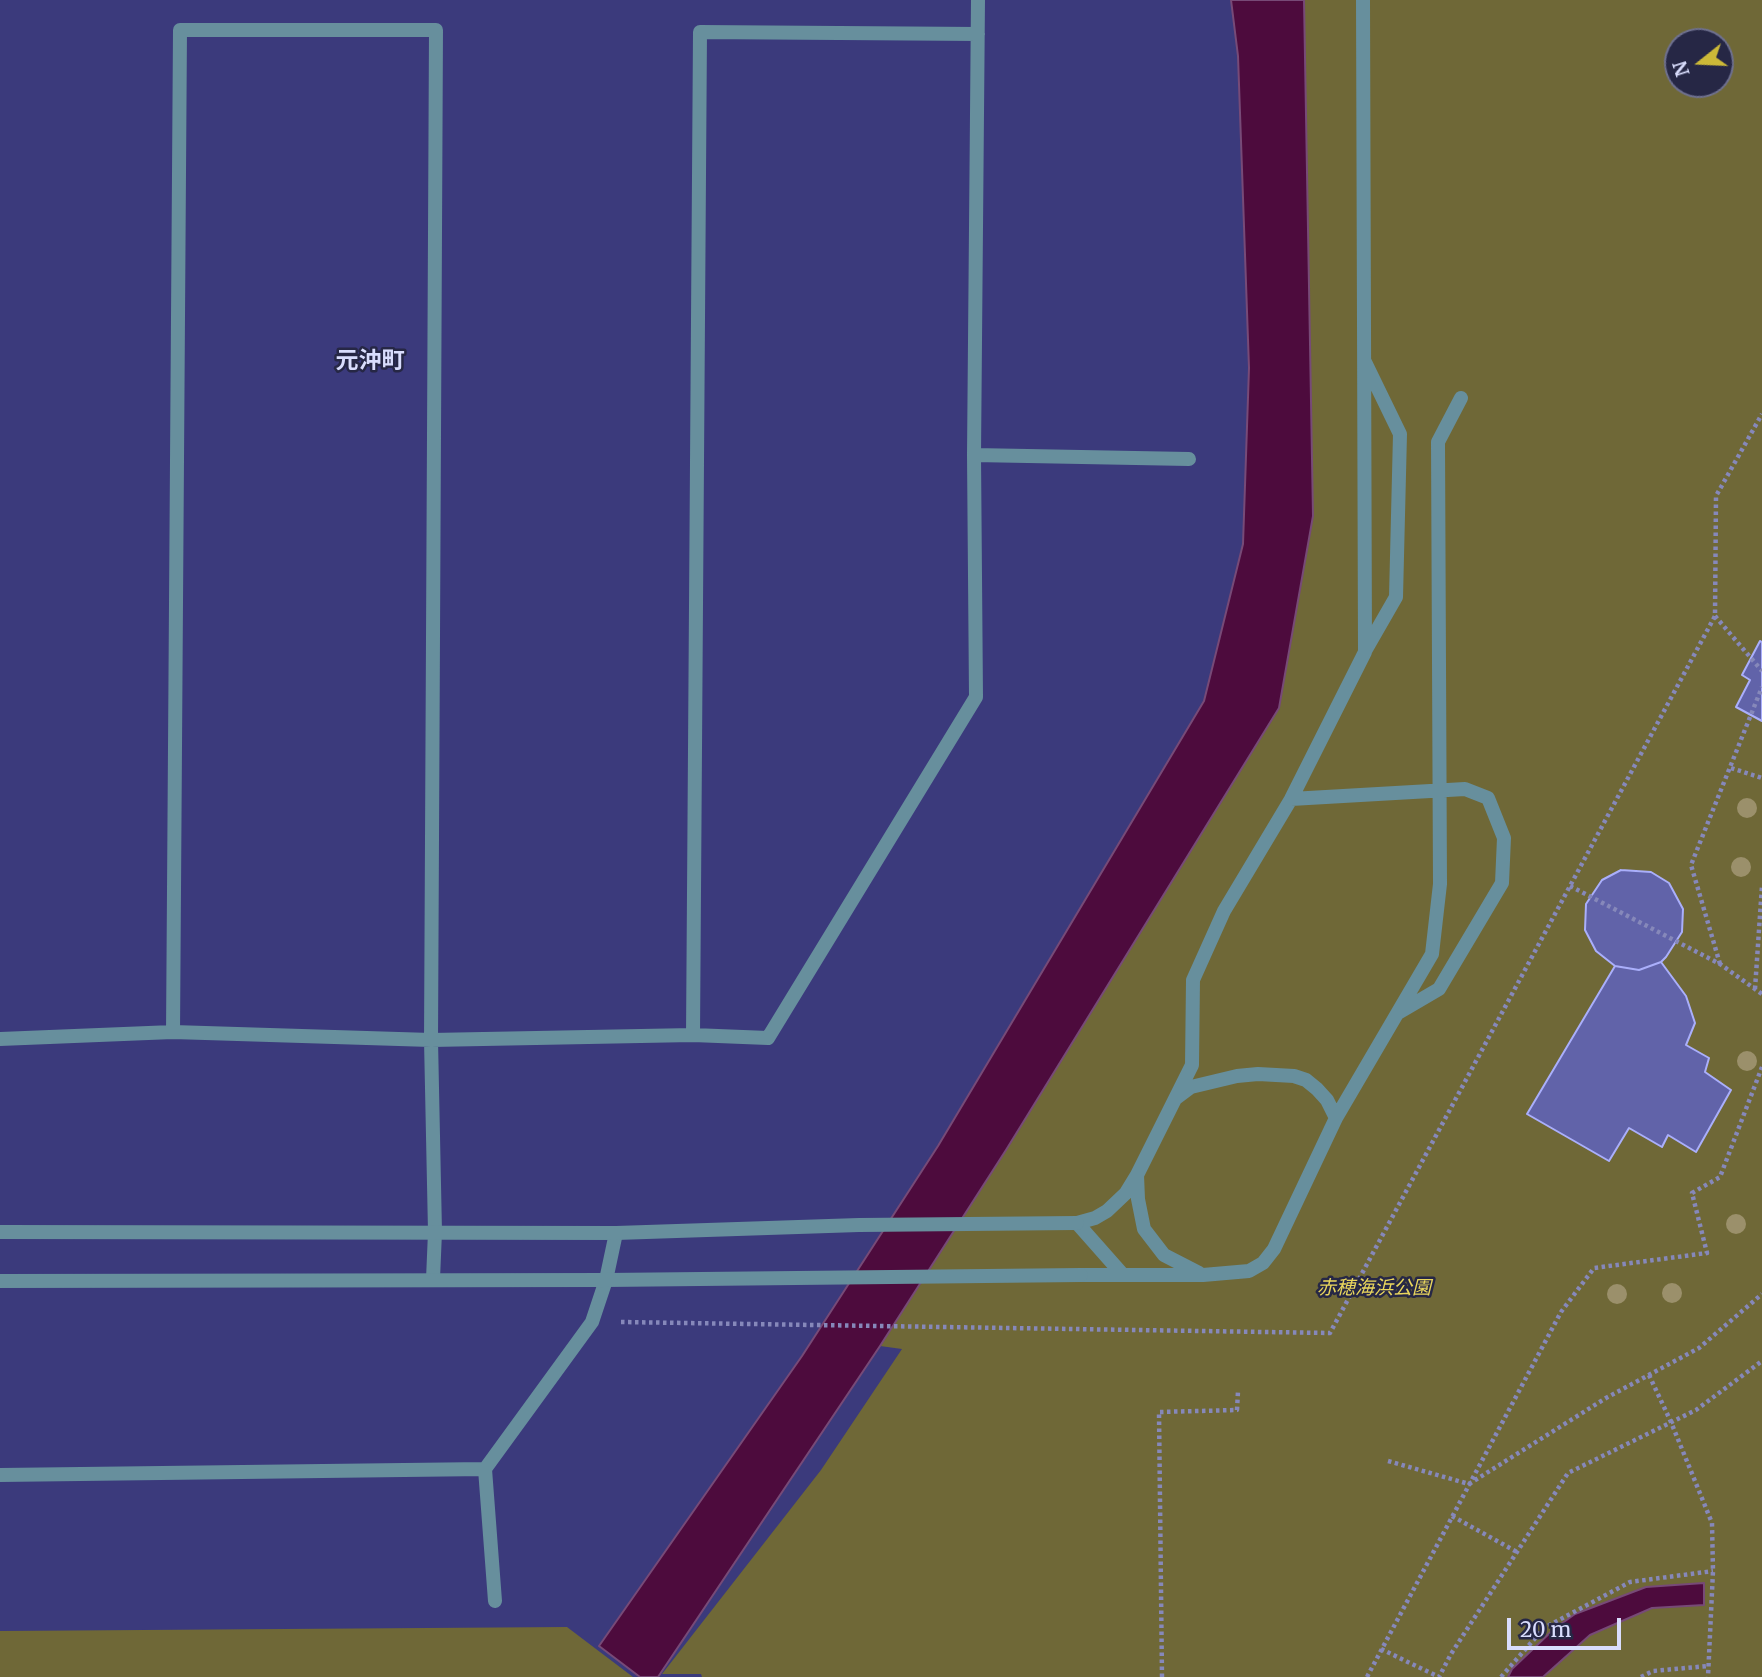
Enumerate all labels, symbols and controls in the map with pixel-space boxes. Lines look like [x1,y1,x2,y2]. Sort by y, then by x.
north arrow [1664,28,1734,98]
text: N [1667,58,1695,80]
district label: 元沖町 [336,347,404,375]
park label: 赤穂海浜公園 [1317,1278,1431,1300]
scale bar [1510,1604,1624,1648]
text: 20 m [1520,1616,1571,1643]

